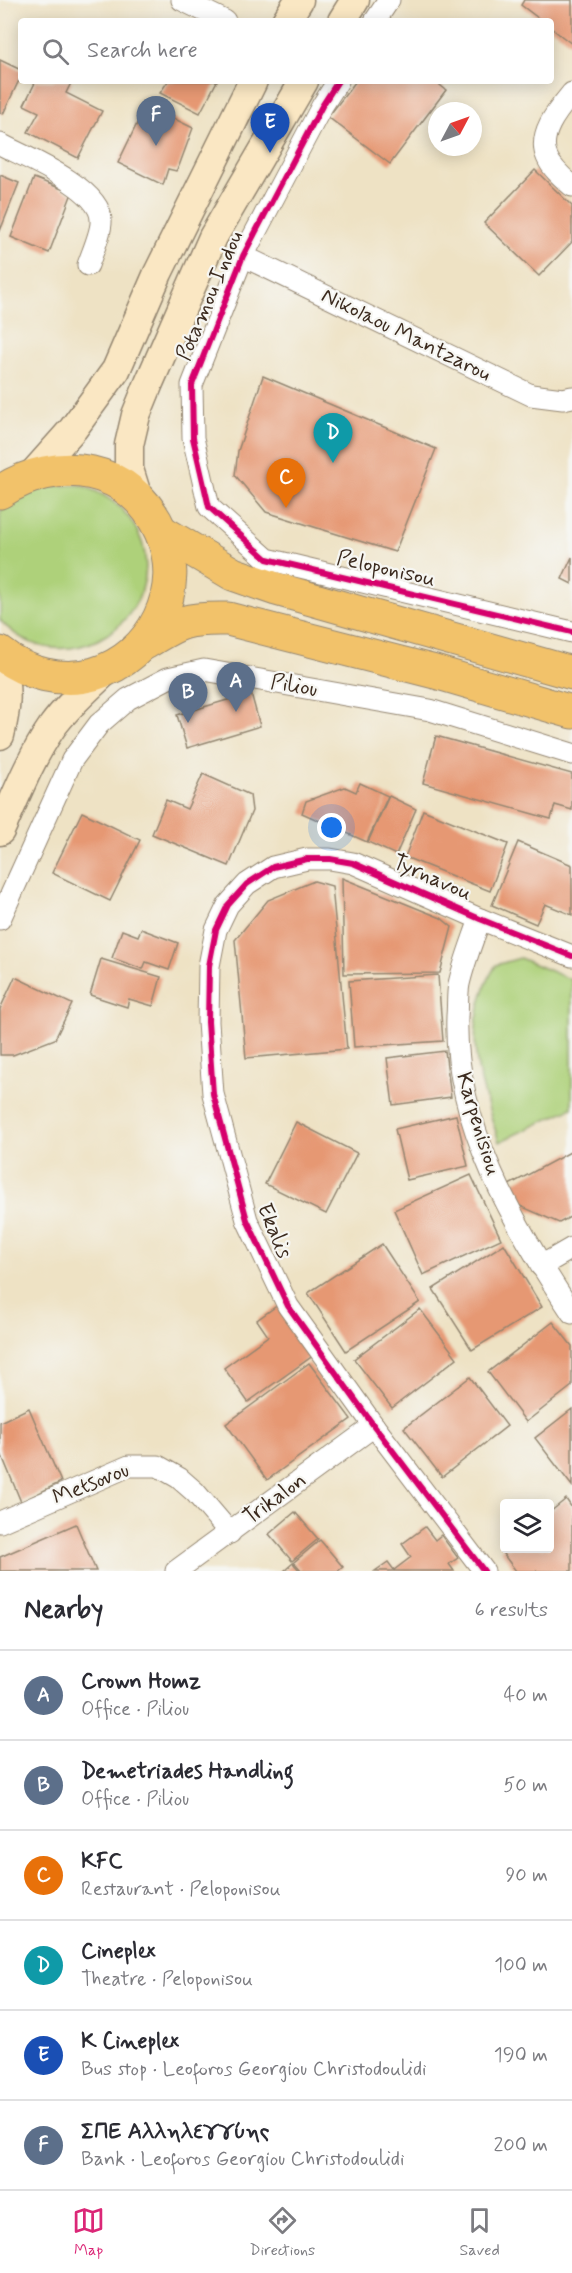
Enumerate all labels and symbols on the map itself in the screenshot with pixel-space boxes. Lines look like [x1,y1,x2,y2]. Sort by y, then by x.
pin: F [136,96,176,146]
north arrow [428,102,482,156]
pin: E [250,104,290,153]
street label: Potamou Indou [170,227,250,365]
street label: Nikolaou Mantzarou [316,282,496,388]
pin: D [314,414,352,463]
pin: C [266,458,306,508]
street label: Peloponisou [334,544,438,594]
pin: A [216,662,256,712]
street label: Piliou [268,668,320,704]
pin: B [168,674,207,723]
your location [317,813,346,842]
street label: Tyrnavou [388,848,476,908]
street label: Karpenisiou [449,1069,507,1179]
street label: Ekalis [250,1199,298,1263]
street label: Metsovou [49,1456,133,1512]
street label: Trikalon [238,1467,312,1531]

